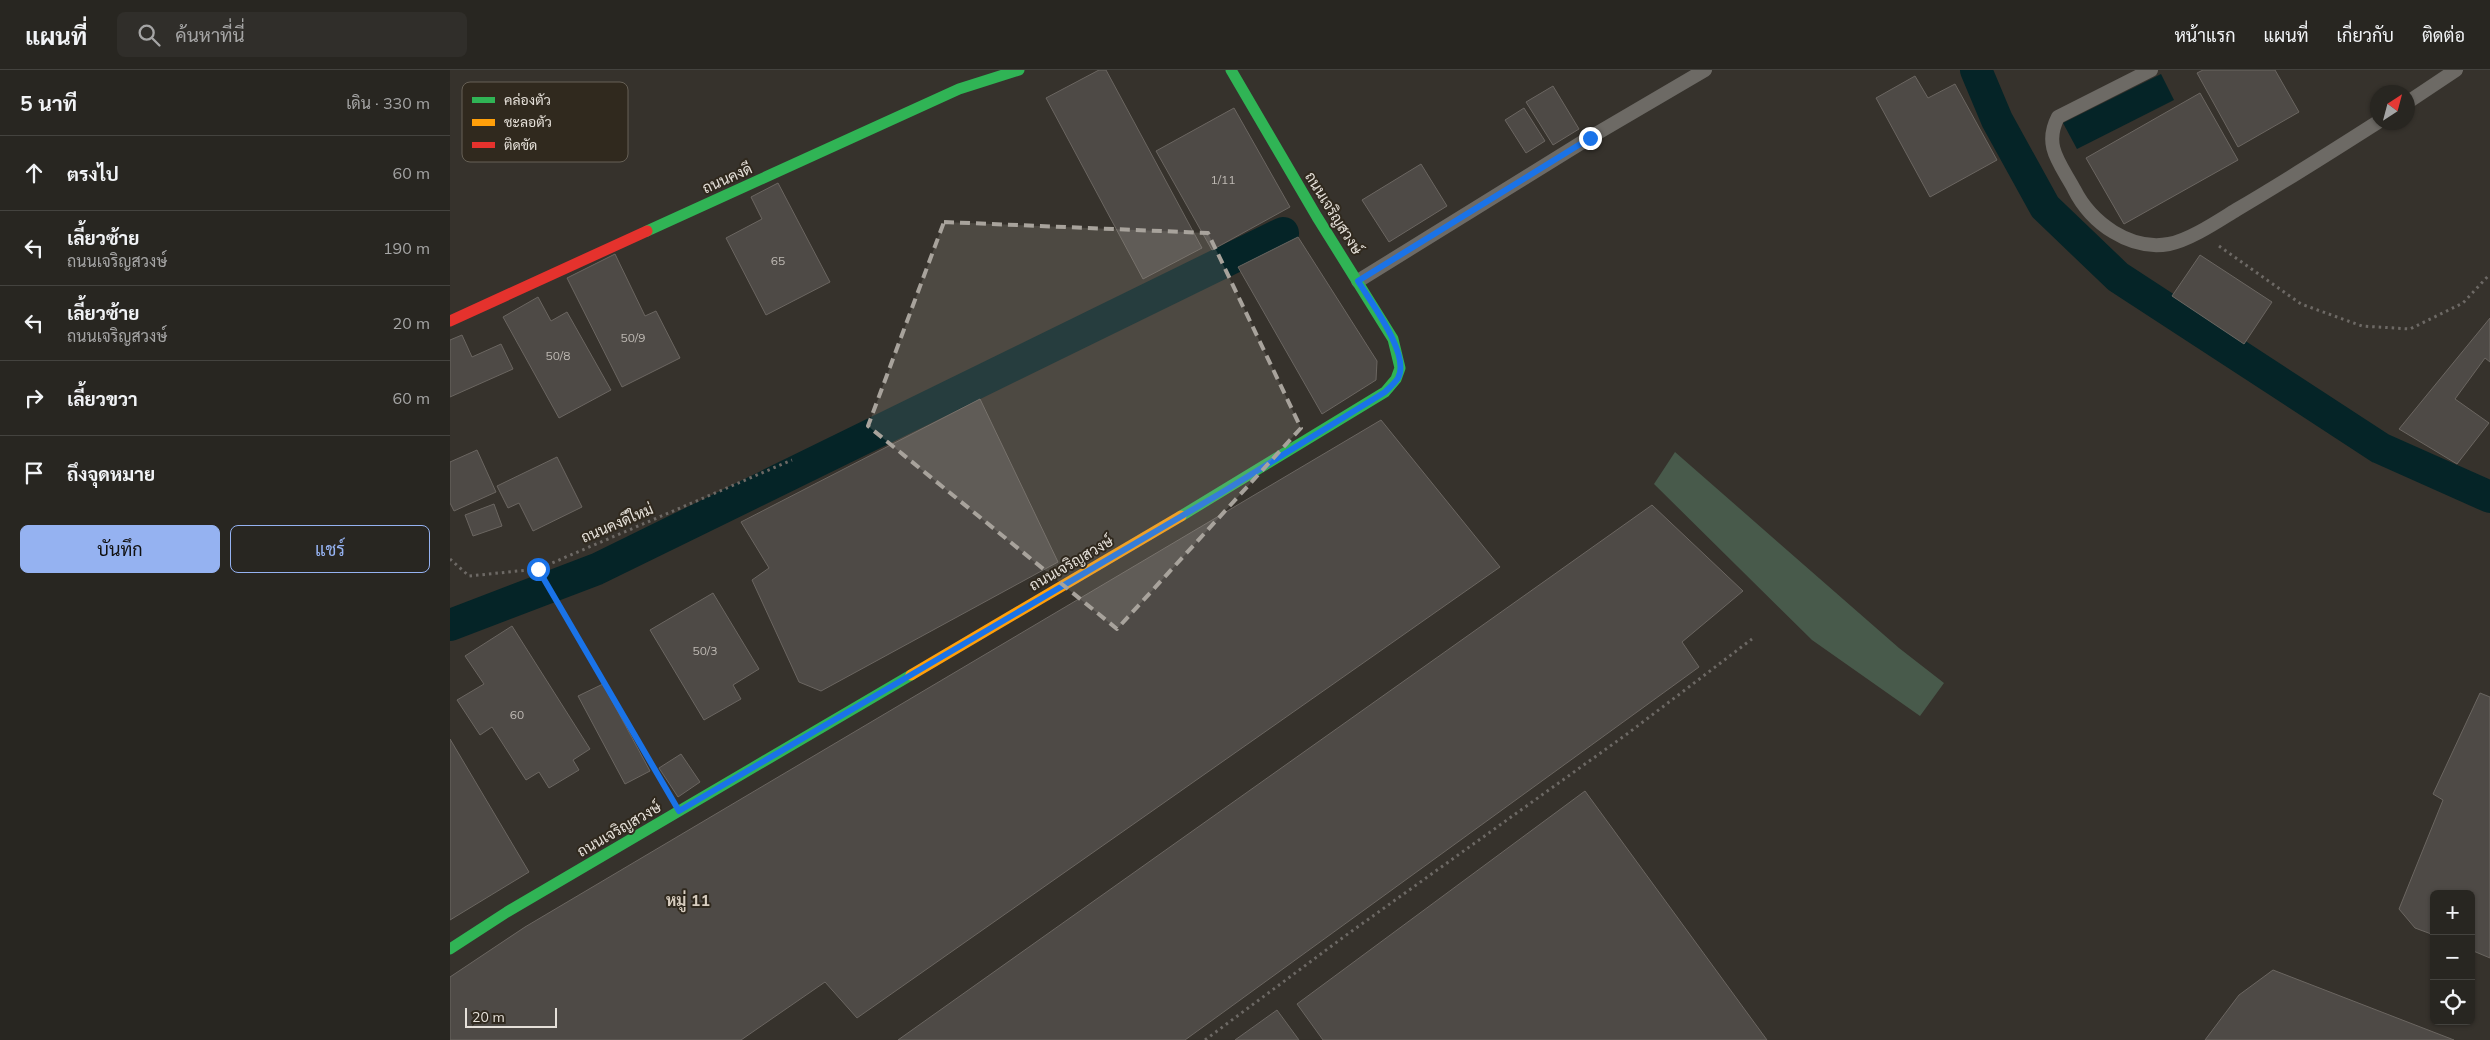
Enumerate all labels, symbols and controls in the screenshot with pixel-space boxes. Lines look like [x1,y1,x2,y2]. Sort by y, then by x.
search box [117,12,467,57]
text: แผนที่ [25,21,87,51]
icon: search [135,21,163,49]
text: ค้นหาที่นี่ [175,23,245,47]
text: หน้าแรก [2174,24,2236,47]
text: แผนที่ [2264,24,2308,47]
text: เกี่ยวกับ [2336,24,2394,47]
text: ติดต่อ [2422,24,2465,47]
legend [462,82,628,162]
north arrow [2370,85,2415,130]
text: 5 นาที [20,90,77,116]
text: คล่องตัว [504,91,551,109]
text: เดิน · 330 m [346,93,430,113]
text: ชะลอตัว [504,113,552,131]
route end [1579,127,1602,150]
text: ติดขัด [504,136,537,154]
icon: ahead [20,159,48,187]
street label: ถนนคงดี [699,159,755,197]
text: ตรงไป [67,162,119,186]
text: 60 m [393,163,430,183]
street label: ถนนเจริญสวงษ์ [1301,168,1367,259]
house number: 1/11 [1210,172,1236,187]
text: เลี้ยวซ้าย [67,226,139,250]
icon: left [20,234,48,262]
text: 190 m [383,238,430,258]
text: ถนนเจริญสวงษ์ [67,251,167,271]
house number: 65 [771,253,785,268]
text: เลี้ยวซ้าย [67,301,139,325]
icon: left [20,309,48,337]
text: 20 m [393,313,430,333]
text: ถนนเจริญสวงษ์ [67,326,167,346]
house number: 50/9 [620,330,646,345]
house number: 50/8 [545,348,571,363]
icon: right [20,384,48,412]
text: เลี้ยวขวา [67,387,138,411]
text: 60 m [393,388,430,408]
icon: arrive [20,459,48,487]
text: ถึงจุดหมาย [67,462,155,486]
street label: ถนนคงดีใหม่ [578,499,656,547]
button: บันทึก [20,525,220,573]
button: แชร์ [230,525,430,573]
street label: ถนนเจริญสวงษ์ [1026,531,1117,595]
route start [527,558,550,581]
house number: 50/3 [692,643,718,658]
house number: 60 [510,707,524,722]
street label: ถนนเจริญสวงษ์ [574,797,665,861]
district label: หมู่ 11 [666,890,710,913]
map controls [2430,890,2475,1025]
button: + [2430,890,2475,935]
button: − [2430,935,2475,980]
button: locate [2430,980,2475,1025]
scale bar [465,1005,558,1028]
text: 20 m [472,1008,505,1026]

